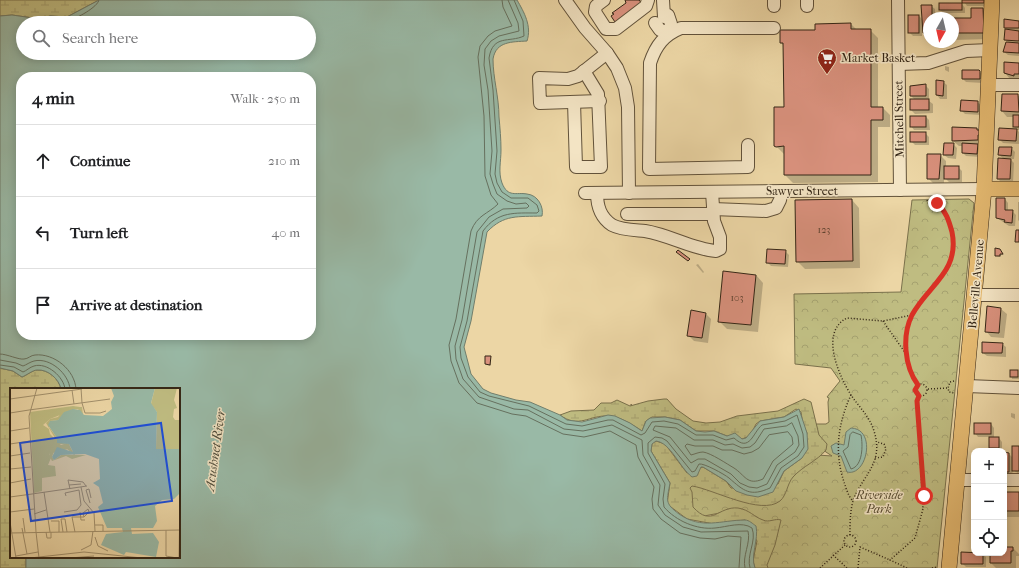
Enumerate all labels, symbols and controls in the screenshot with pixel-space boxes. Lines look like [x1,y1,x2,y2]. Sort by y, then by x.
north arrow [923,12,959,48]
search box [16,16,316,60]
icon: search [30,27,52,49]
text: Search here [62,29,138,47]
supermarket icon: Market Basket [816,47,838,75]
place label: Market Basket [841,51,916,65]
street label: Mitchell Street [891,79,907,158]
text: 4 min [32,88,75,108]
text: Walk · 250 m [231,91,300,106]
icon: ahead [32,150,54,172]
text: Continue [70,152,130,170]
text: 210 m [268,153,300,168]
street label: Sawyer Street [766,184,839,198]
route end [928,194,946,212]
icon: left [32,222,54,244]
text: Turn left [70,224,128,242]
house number: 123 [818,224,830,236]
text: 40 m [272,225,300,240]
street label: Belleville Avenue [965,239,987,329]
house number: 103 [730,292,744,304]
icon: arrive [32,294,54,316]
text: Arrive at destination [70,296,202,314]
inset map [10,388,180,558]
water label: Acushnet River [202,407,228,494]
map controls [971,448,1007,556]
button: + [971,448,1007,484]
button: − [971,484,1007,520]
route start [915,487,933,505]
park label: Riverside Park [855,488,903,516]
button: locate [971,520,1007,556]

